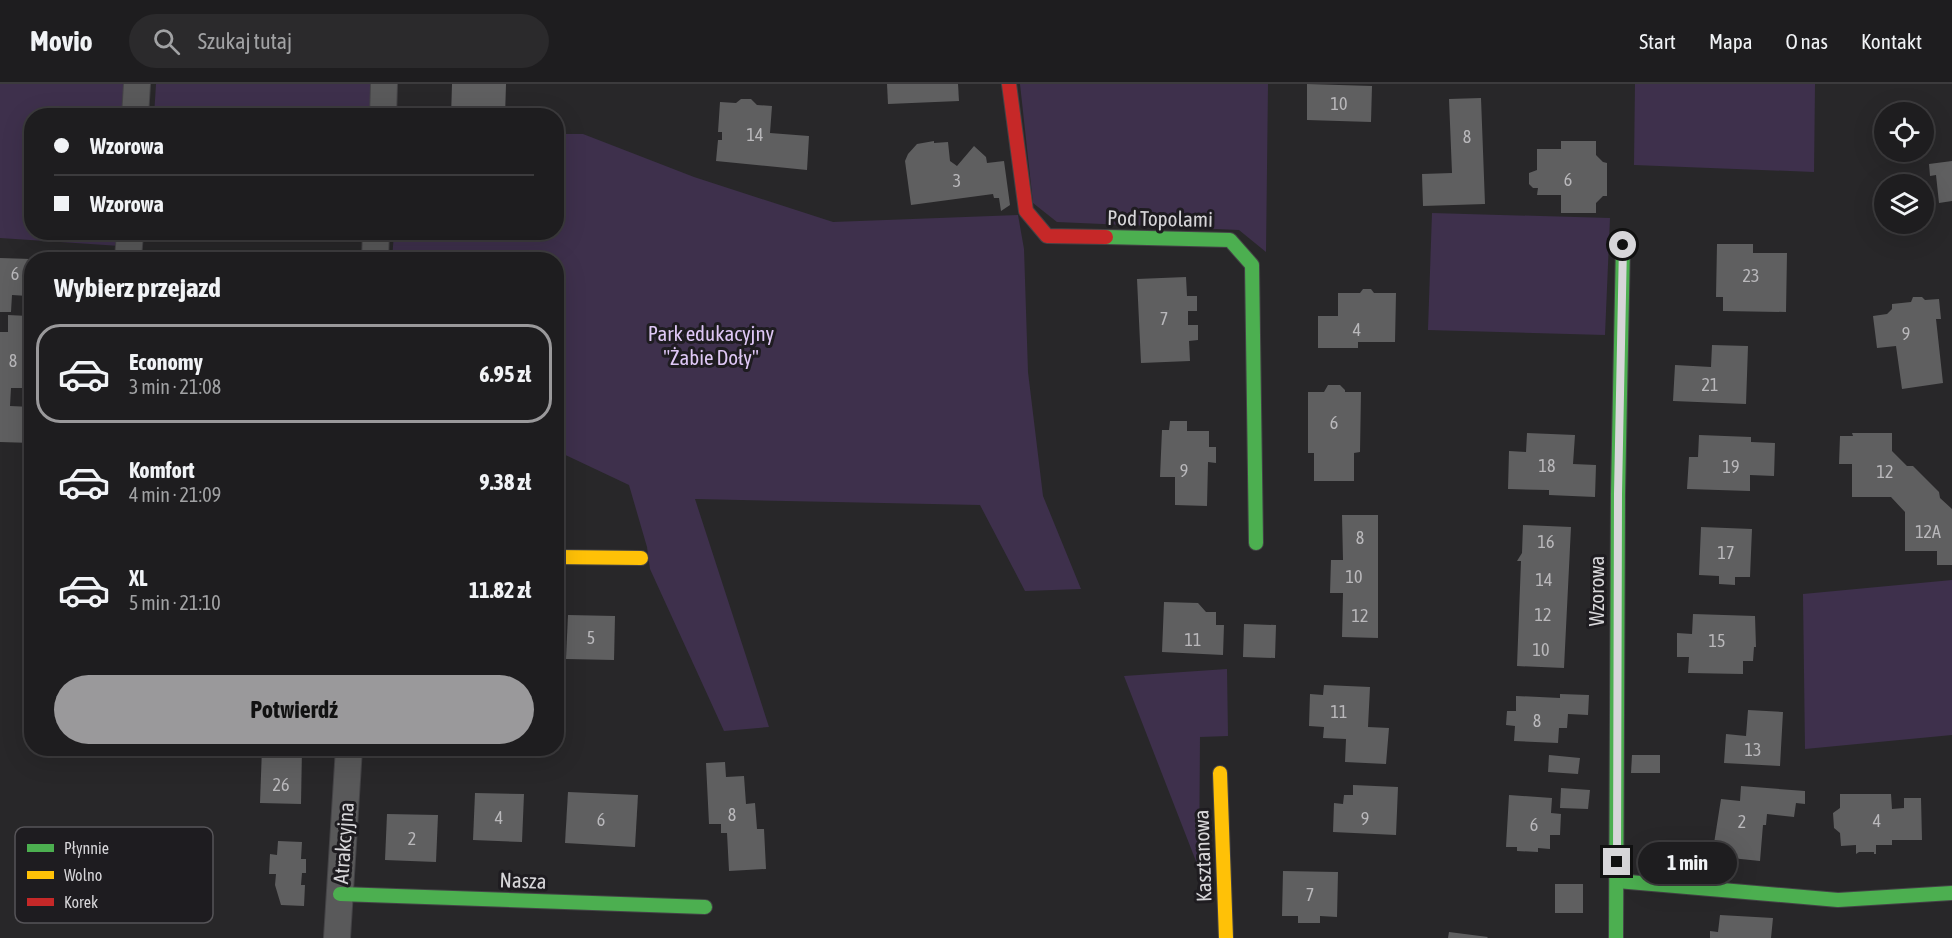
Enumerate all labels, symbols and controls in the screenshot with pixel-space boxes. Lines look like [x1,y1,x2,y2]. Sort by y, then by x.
search box [129,14,549,68]
text: Movio [30,25,93,57]
icon: search [150,25,183,58]
text: Szukaj tutaj [198,28,292,54]
text: Start [1639,29,1676,53]
text: Mapa [1709,29,1752,53]
text: O nas [1785,29,1828,53]
text: Kontakt [1861,29,1922,53]
house number: 10 [1331,93,1347,114]
map controls [1874,102,1934,234]
button: locate [1874,102,1934,162]
house number: 14 [747,124,763,145]
house number: 8 [1463,126,1471,147]
text: Wzorowa [90,133,164,159]
house number: 6 [1564,169,1572,190]
house number: 3 [953,170,961,191]
button: layers [1874,174,1934,234]
text: Wzorowa [90,191,164,217]
street label: Pod Topolami [1107,205,1213,231]
route start [1609,231,1636,258]
house number: 6 [11,263,19,284]
house number: 23 [1743,265,1759,286]
text: Wybierz przejazd [54,272,221,303]
house number: 7 [1160,308,1168,329]
house number: 4 [1353,319,1361,340]
park label: Park edukacyjny "Żabie Doły" [648,321,775,369]
house number: 9 [1902,323,1910,344]
icon: car [57,347,111,401]
text: Economy [129,349,203,375]
house number: 8 [9,350,17,371]
text: 6.95 zł [479,361,531,387]
house number: 21 [1702,374,1718,395]
text: 3 min · 21:08 [129,375,221,398]
house number: 6 [1330,412,1338,433]
icon: car [57,455,111,509]
house number: 18 [1539,455,1555,476]
house number: 19 [1723,456,1739,477]
text: Komfort [129,457,195,483]
house number: 9 [1180,460,1188,481]
house number: 12 [1877,461,1893,482]
text: 9.38 zł [479,469,531,495]
text: 4 min · 21:09 [129,483,221,506]
house number: 12A [1915,521,1941,542]
house number: 8 [1356,527,1364,548]
house number: 16 [1538,531,1554,552]
house number: 17 [1718,542,1734,563]
street label: Wzorowa [1584,556,1608,626]
icon: car [57,563,111,617]
text: XL [129,565,147,591]
house number: 10 [1346,566,1362,587]
house number: 14 [1536,569,1552,590]
text: 11.82 zł [469,577,531,603]
text: 5 min · 21:10 [129,591,221,614]
house number: 12 [1535,604,1551,625]
house number: 12 [1352,605,1368,626]
house number: 5 [587,627,595,648]
house number: 11 [1185,629,1201,650]
house number: 15 [1709,630,1725,651]
house number: 10 [1533,639,1549,660]
button: Potwierdź [54,675,534,744]
house number: 11 [1331,701,1347,722]
house number: 8 [1533,710,1541,731]
house number: 13 [1745,739,1761,760]
house number: 26 [273,774,289,795]
street label: Atrakcyjna [328,801,358,885]
house number: 8 [728,804,736,825]
house number: 4 [495,807,503,828]
house number: 9 [1361,808,1369,829]
house number: 6 [597,809,605,830]
street label: Kasztanowa [1188,809,1216,903]
house number: 4 [1873,810,1881,831]
house number: 2 [1738,811,1746,832]
house number: 6 [1530,814,1538,835]
legend [15,827,213,923]
house number: 2 [408,828,416,849]
text: Płynnie [64,839,109,858]
callout: 1 min [1638,841,1737,883]
route end [1603,848,1630,875]
text: 1 min [1667,851,1708,874]
text: Wolno [64,866,102,884]
street label: Nasza [499,867,547,893]
house number: 7 [1306,884,1314,905]
text: Korek [64,893,98,911]

